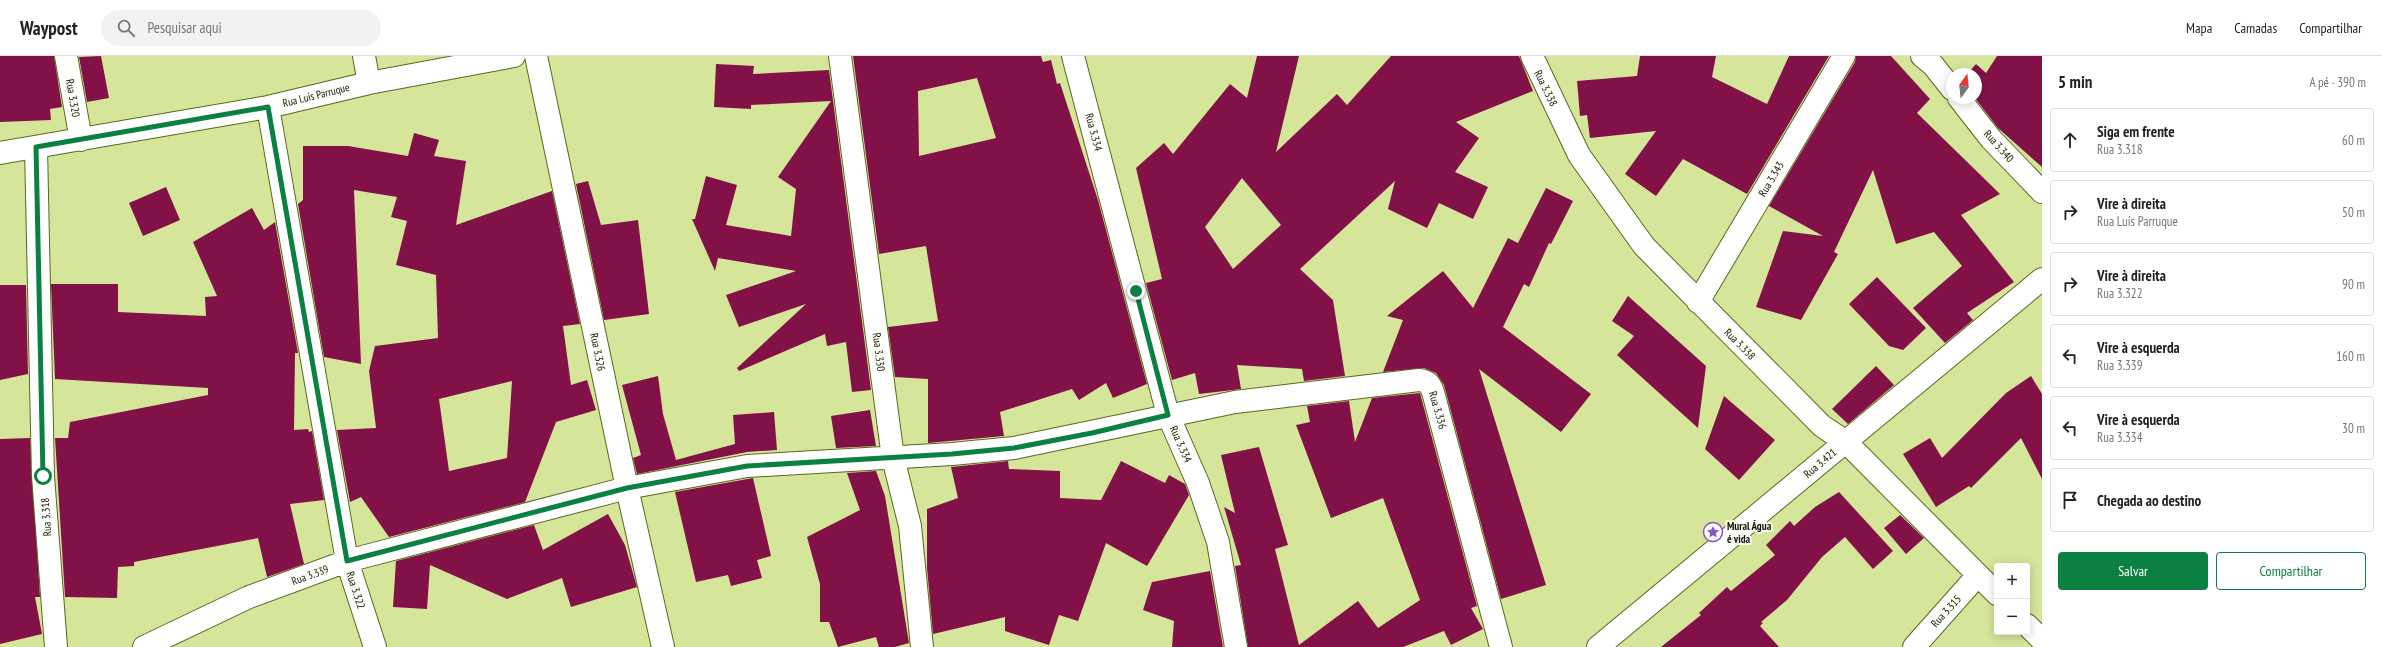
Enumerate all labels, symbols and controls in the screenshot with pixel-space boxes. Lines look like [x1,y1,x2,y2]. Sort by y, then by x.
search box [101,10,381,46]
text: Waypost [20,16,77,40]
icon: search [115,17,137,39]
text: Pesquisar aqui [147,18,222,37]
text: Mapa [2186,19,2212,37]
text: Camadas [2234,19,2277,37]
text: Compartilhar [2299,19,2362,37]
street label: Rua 3.338 [1531,68,1561,108]
north arrow [1946,68,1982,104]
text: 5 min [2058,71,2092,93]
text: A pé · 390 m [2309,74,2366,91]
street label: Rua 3.320 [63,78,83,118]
street label: Rua Luís Parruque [281,80,351,110]
street label: Rua 3.334 [1082,112,1106,152]
text: Siga em frente [2097,122,2175,141]
street label: Rua 3.340 [1981,127,2017,165]
icon: ahead [2059,129,2081,151]
text: 60 m [2342,132,2365,149]
text: Rua 3.318 [2097,141,2143,158]
street label: Rua 3.343 [1755,159,1787,199]
text: Vire à direita [2097,194,2166,213]
icon: right [2059,201,2081,223]
text: 50 m [2342,204,2365,221]
text: Rua Luís Parruque [2097,213,2178,230]
text: Vire à direita [2097,266,2166,285]
icon: right [2059,273,2081,295]
text: 90 m [2342,276,2365,293]
route end [1127,282,1145,300]
text: Rua 3.322 [2097,285,2143,302]
street label: Rua 3.338 [1721,325,1759,363]
street label: Rua 3.326 [587,332,609,372]
street label: Rua 3.330 [870,332,888,372]
text: Vire à esquerda [2097,338,2180,357]
icon: left [2059,345,2081,367]
text: 160 m [2336,348,2365,365]
text: Rua 3.339 [2097,357,2143,374]
street label: Rua 3.336 [1426,390,1450,431]
text: Vire à esquerda [2097,410,2180,429]
icon: left [2059,417,2081,439]
text: 30 m [2342,420,2365,437]
street label: Rua 3.334 [1167,424,1195,464]
text: Rua 3.334 [2097,429,2143,446]
street label: Rua 3.421 [1801,445,1839,481]
route start [34,467,52,485]
icon: arrive [2059,489,2081,511]
text: Chegada ao destino [2097,491,2201,510]
street label: Rua 3.318 [38,497,54,537]
place label: Mural Água é vida [1727,519,1772,546]
place icon: Mural Água é vida [1702,521,1724,543]
button: Salvar [2058,552,2208,590]
button: Compartilhar [2216,552,2366,590]
street label: Rua 3.339 [289,562,331,588]
map controls [1994,563,2030,635]
button: + [1994,563,2030,599]
street label: Rua 3.322 [343,570,369,611]
street label: Rua 3.315 [1928,592,1964,630]
button: − [1994,599,2030,635]

